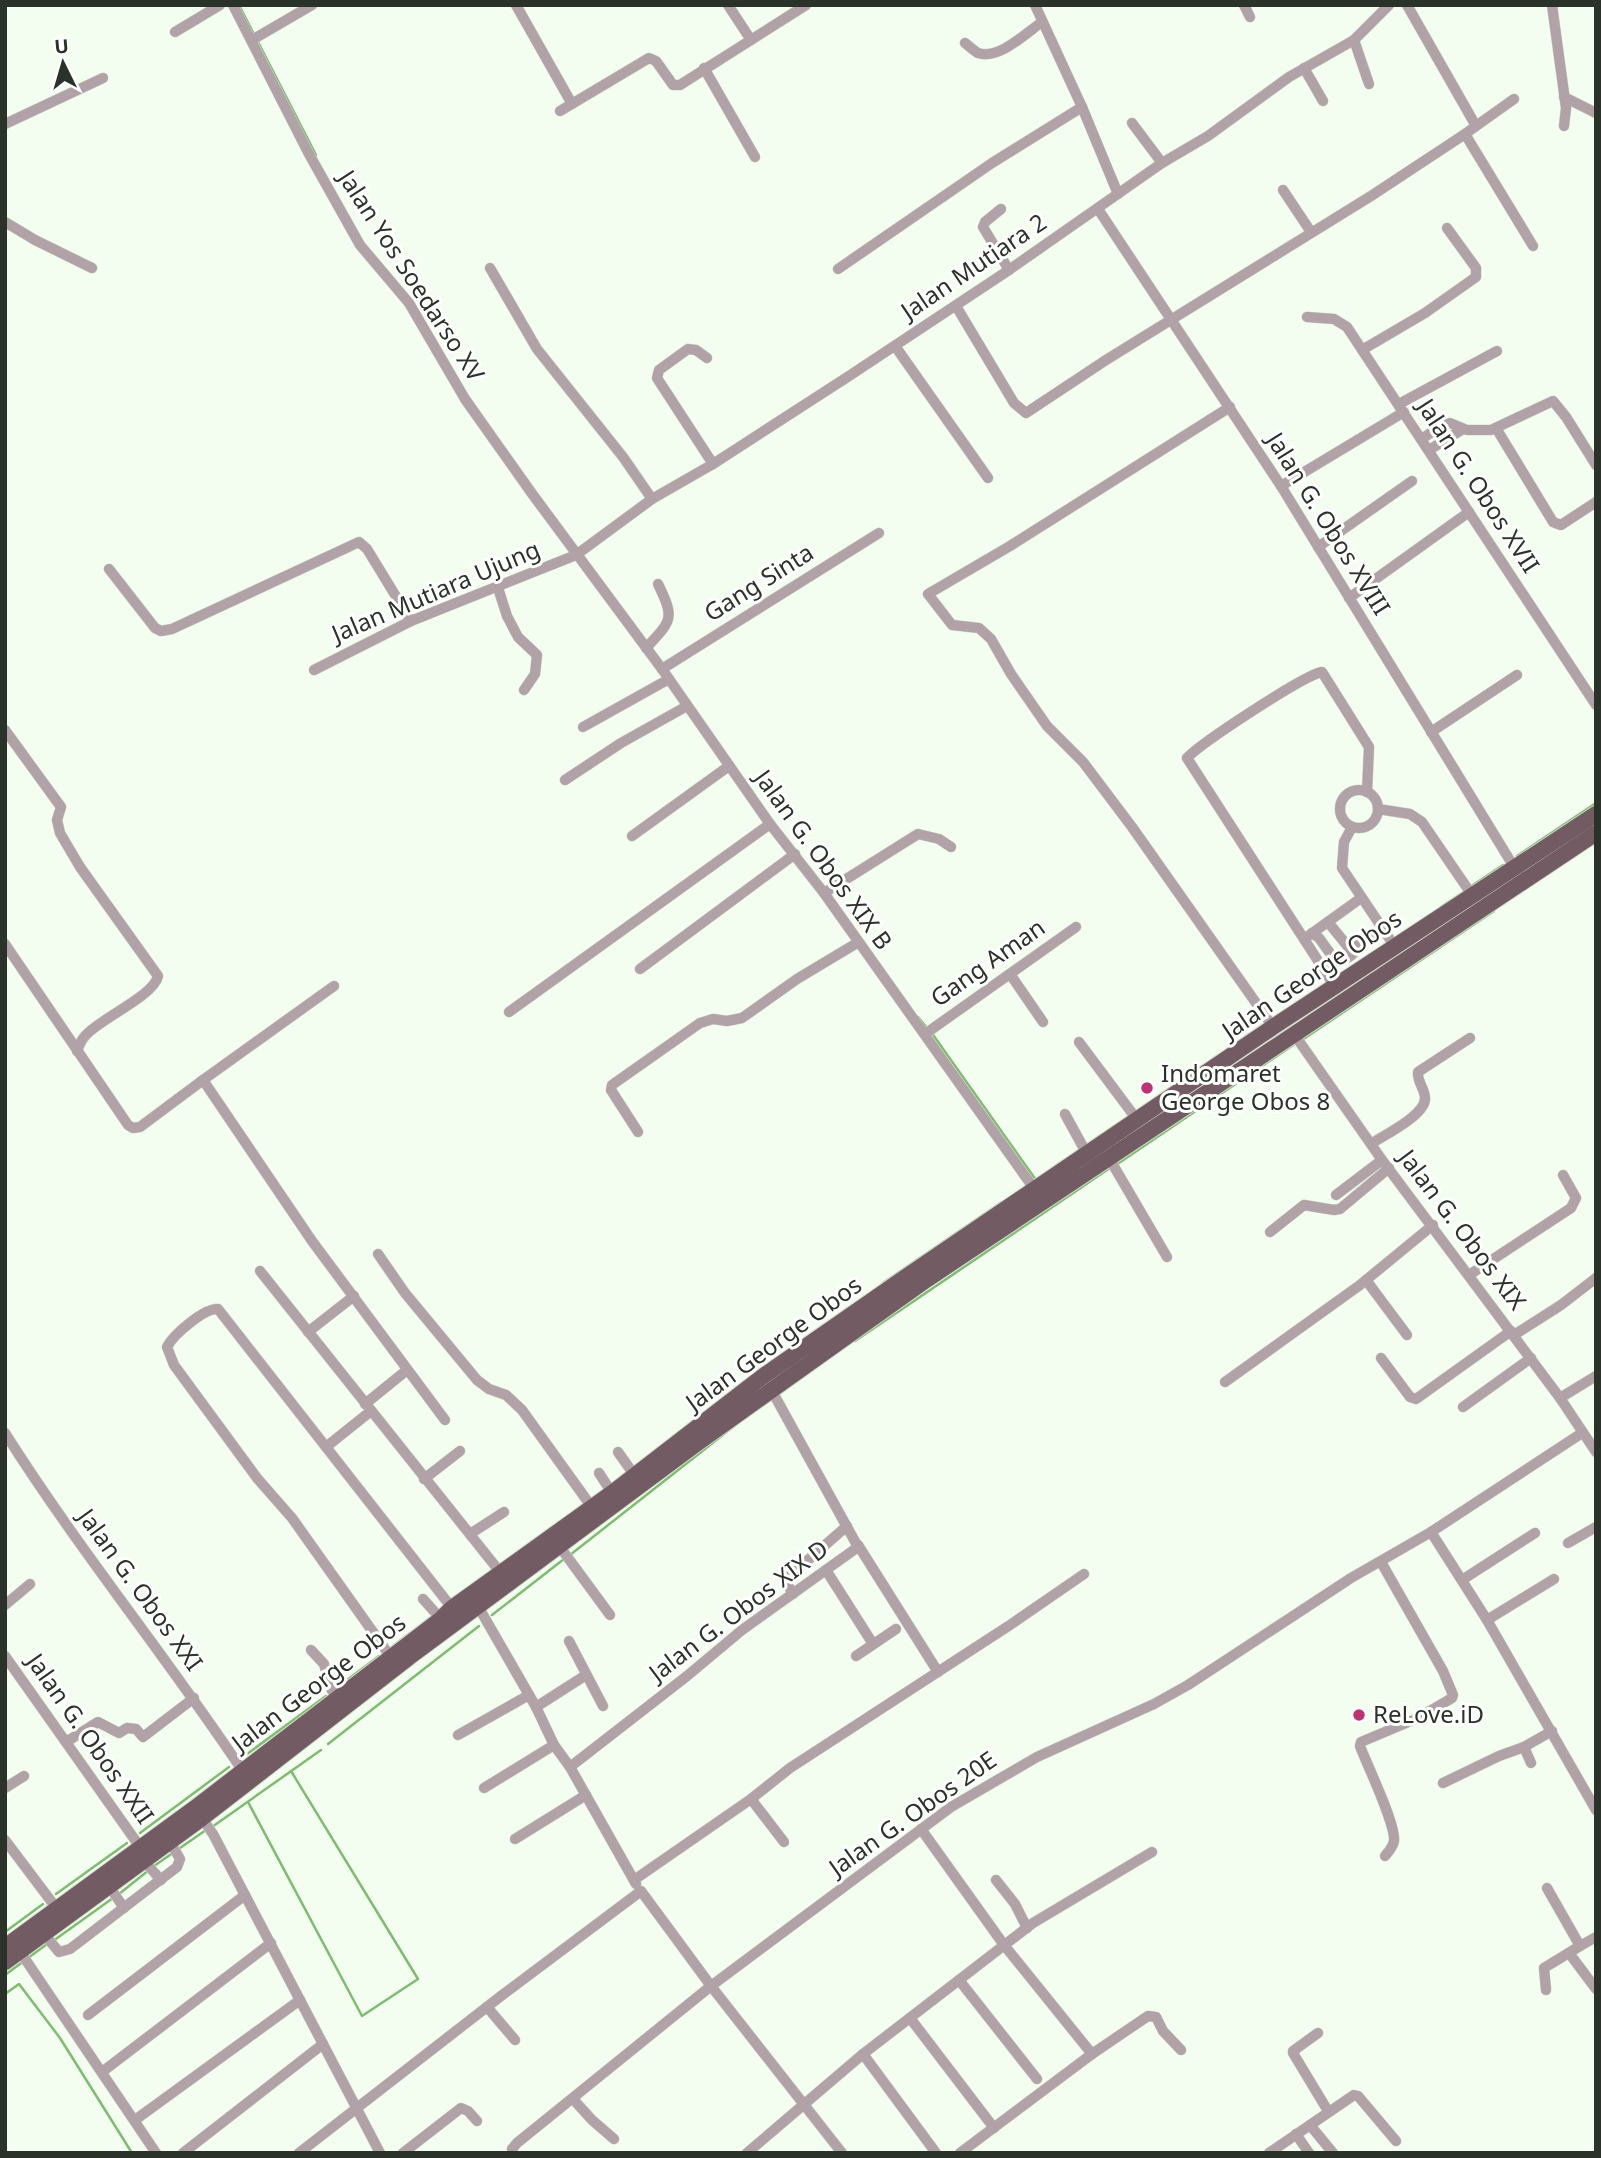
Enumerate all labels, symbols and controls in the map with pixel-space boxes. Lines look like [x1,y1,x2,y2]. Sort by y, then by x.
north arrow [28,28,98,98]
text: U [53,32,70,60]
street label: Jalan Yos Soedarso XV [330,162,493,388]
street label: Jalan Mutiara 2 [892,205,1052,328]
street label: Jalan G. Obos XVII [1409,390,1548,579]
street label: Jalan G. Obos XVIII [1259,424,1399,621]
street label: Jalan Mutiara Ujung [325,532,544,650]
street label: Gang Sinta [697,535,819,628]
street label: Jalan G. Obos XIX B [747,761,901,956]
street label: Jalan George Obos [1213,901,1407,1047]
street label: Gang Aman [923,910,1051,1013]
place label: Indomaret George Obos 8 [1161,1056,1330,1117]
marker: Indomaret George Obos 8 [1139,1080,1155,1096]
street label: Jalan G. Obos XIX [1391,1141,1534,1316]
street label: Jalan George Obos [677,1268,868,1419]
street label: Jalan G. Obos XXI [70,1500,211,1677]
street label: Jalan G. Obos XIX D [640,1531,835,1689]
street label: Jalan George Obos [223,1605,412,1759]
street label: Jalan G. Obos XXII [19,1645,162,1830]
place label: ReLove.iD [1373,1697,1484,1730]
marker: ReLove.iD [1351,1707,1367,1723]
street label: Jalan G. Obos 20E [820,1743,1002,1884]

